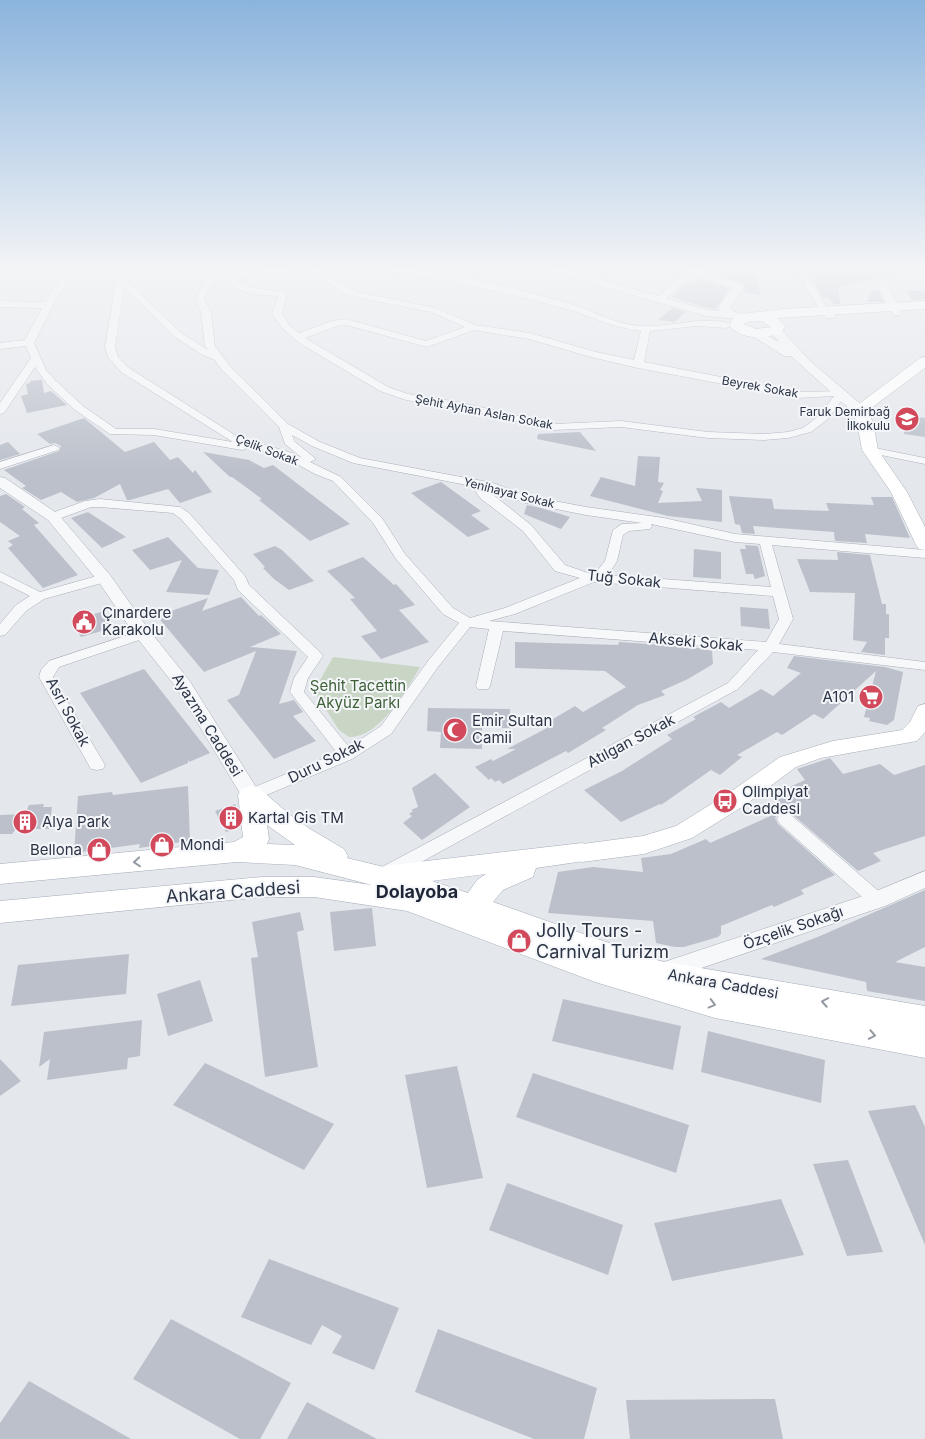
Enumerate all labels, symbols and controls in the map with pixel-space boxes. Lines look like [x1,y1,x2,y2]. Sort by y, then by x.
street label: Beyrek Sokak [721,372,800,401]
street label: Şehit Ayhan Aslan Sokak [414,391,555,432]
place label: Faruk Demirbağ İlkokulu [800,404,890,433]
school or university icon: Faruk Demirbağ İlkokulu [894,406,920,432]
street label: Çelik Sokak [234,431,301,469]
street label: Yenihayat Sokak [462,474,557,511]
street label: Tuğ Sokak [586,565,663,592]
place label: Çınardere Karakolu [102,603,171,639]
public building icon: Çınardere Karakolu [71,609,97,635]
street label: Akseki Sokak [648,628,745,655]
street label: Ayazma Caddesi [168,670,247,780]
street label: Asri Sokak [42,674,95,750]
park label: Şehit Tacettin Akyüz Parkı [310,676,406,712]
supermarket icon: A101 [858,684,884,710]
place label: A101 [822,687,854,706]
street label: Atılgan Sokak [584,709,678,772]
place label: Emir Sultan Camii [472,711,552,747]
mosque icon: Emir Sultan Camii [442,717,468,743]
street label: Duru Sokak [285,734,367,787]
place label: Oli̇mpi̇yat Caddesi̇ [742,782,808,818]
bus stop icon: Oli̇mpi̇yat Caddesi̇ [712,788,738,814]
building icon: Kartal Gis TM [218,805,244,831]
place label: Kartal Gis TM [248,808,344,827]
building icon: Alya Park [12,809,38,835]
place label: Alya Park [42,812,110,831]
shop icon: Mondi [149,832,175,858]
place label: Mondi [180,835,224,854]
shop icon: Bellona [86,837,112,863]
place label: Bellona [30,840,82,859]
one-way arrow [132,856,140,867]
street label: Ankara Caddesi [165,876,301,907]
district label: Dolayoba [376,881,458,902]
street label: Özçelik Sokağı [740,902,845,954]
place label: Jolly Tours - Carnival Turizm [536,920,669,962]
shop icon: Jolly Tours - Carnival Turizm [506,928,532,954]
street label: Ankara Caddesi [666,964,780,1003]
one-way arrow [708,998,716,1008]
one-way arrow [821,998,830,1008]
one-way arrow [867,1029,876,1039]

